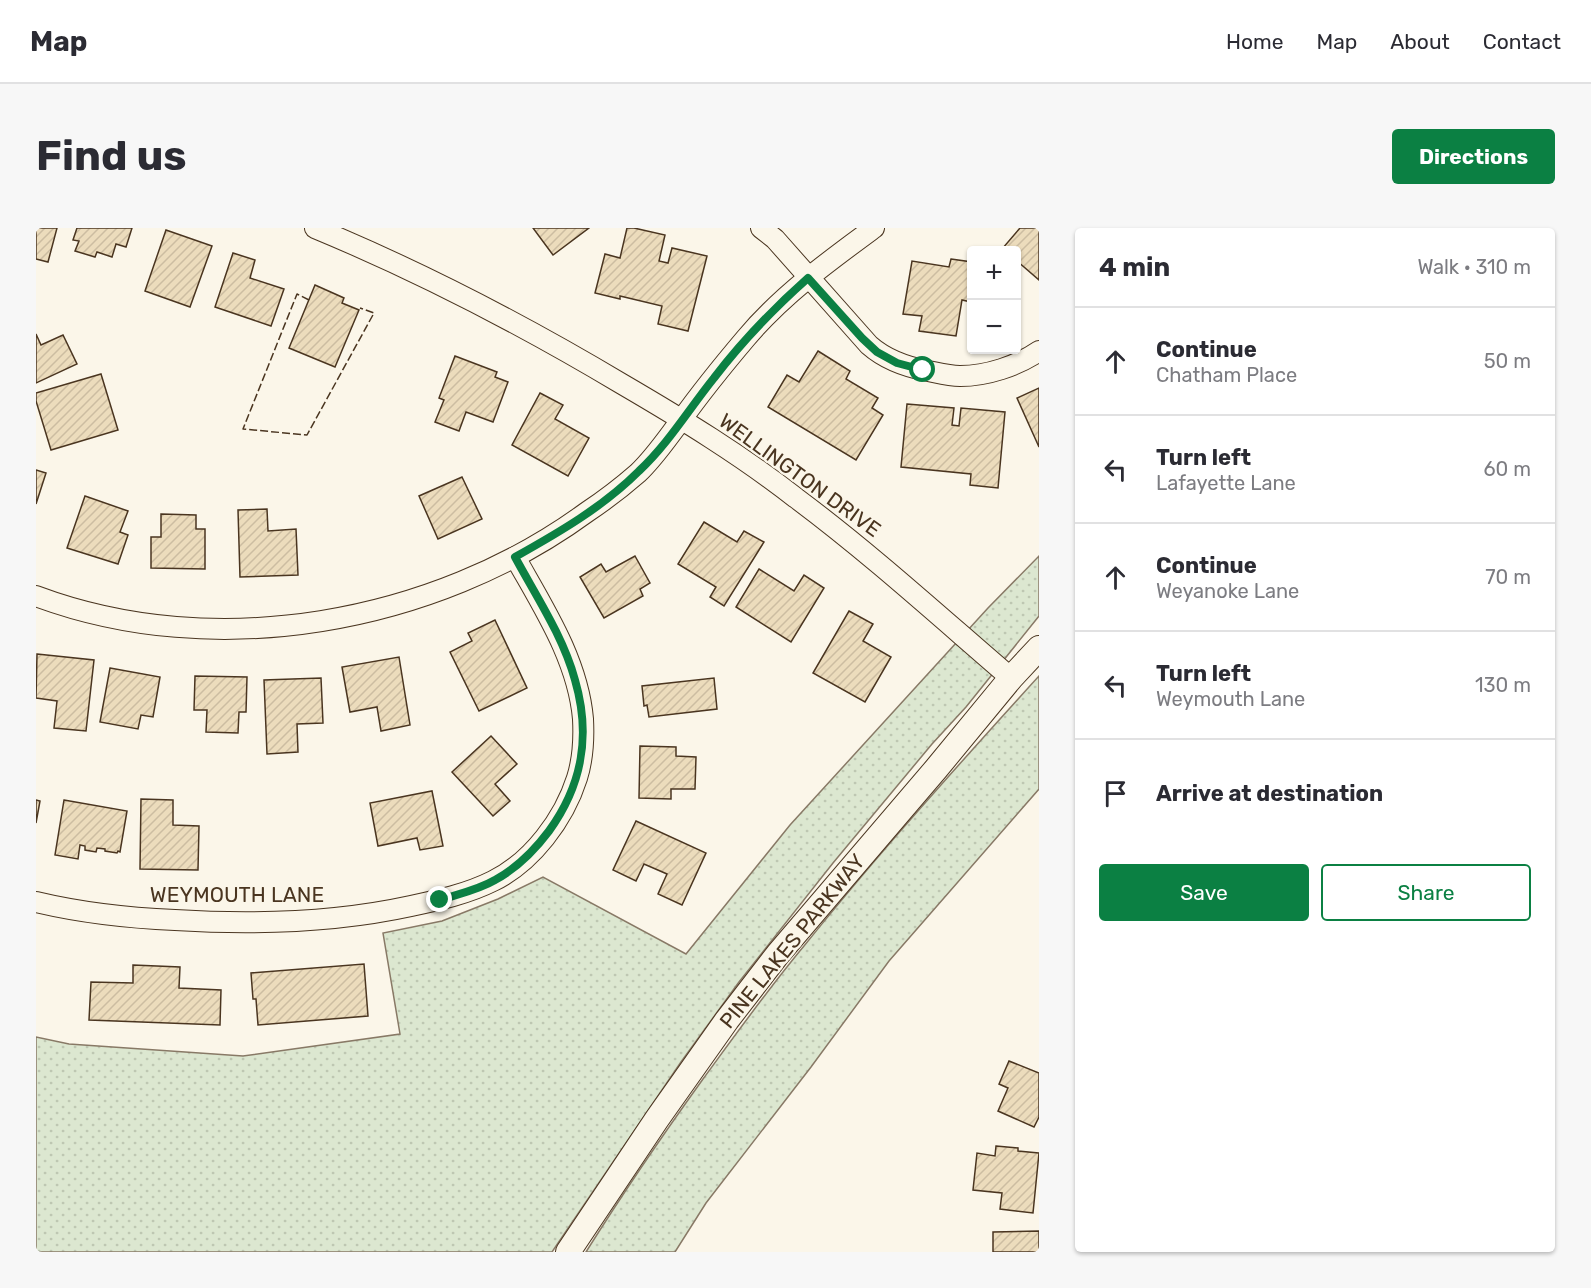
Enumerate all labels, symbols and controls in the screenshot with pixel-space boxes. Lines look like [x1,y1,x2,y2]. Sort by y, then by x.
text: Map [30,25,87,58]
text: Home [1226,29,1283,54]
text: Map [1316,29,1357,54]
text: About [1390,29,1450,54]
text: Contact [1483,29,1561,54]
button: Directions [1392,129,1555,184]
text: Find us [36,131,187,181]
map controls [967,246,1021,354]
button: + [967,246,1021,300]
text: 4 min [1099,252,1170,283]
text: Walk · 310 m [1417,255,1531,279]
button: − [967,300,1021,354]
text: Continue [1156,336,1257,363]
icon: ahead [1099,345,1132,378]
text: 50 m [1484,349,1531,373]
route start [909,356,935,382]
text: Chatham Place [1156,363,1297,387]
street label: WELLINGTON DRIVE [714,408,886,542]
text: Turn left [1156,444,1251,471]
icon: left [1099,453,1132,486]
text: 60 m [1484,457,1531,481]
text: Lafayette Lane [1156,471,1296,495]
text: Continue [1156,552,1257,579]
icon: ahead [1099,561,1132,594]
text: 70 m [1485,565,1531,589]
text: Weyanoke Lane [1156,579,1299,603]
text: Turn left [1156,660,1251,687]
icon: left [1099,669,1132,702]
text: 130 m [1475,673,1531,697]
text: Weymouth Lane [1156,687,1305,711]
icon: arrive [1099,777,1132,810]
text: Arrive at destination [1156,780,1383,807]
street label: PINE LAKES PARKWAY [714,849,870,1033]
button: Save [1099,864,1309,921]
button: Share [1321,864,1531,921]
street label: WEYMOUTH LANE [150,882,324,907]
route end [426,886,452,912]

